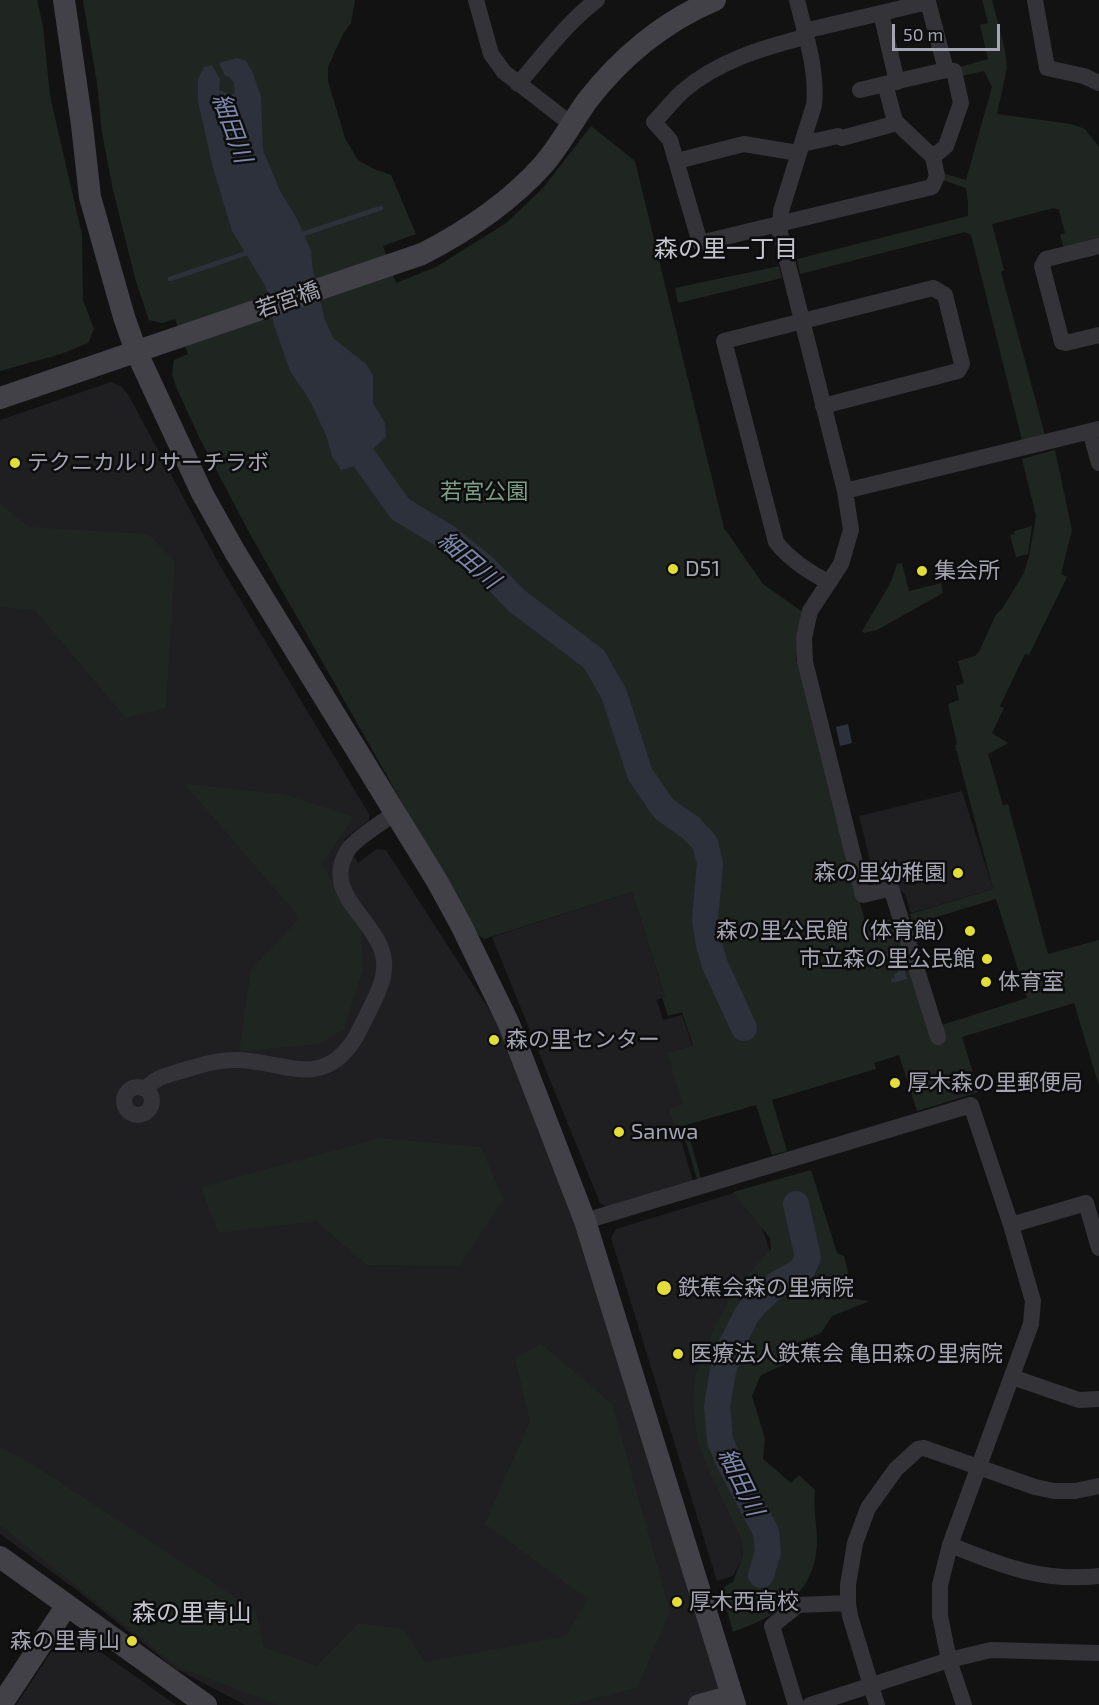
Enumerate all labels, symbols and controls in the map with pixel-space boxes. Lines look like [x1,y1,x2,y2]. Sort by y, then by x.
scale bar [895,12,1003,50]
text: 50 m [903,23,943,45]
water label: 細田川 [206,89,258,167]
district label: 森の里一丁目 [654,235,798,263]
street label: 若宮橋 [253,277,323,323]
place label: テクニカルリサーチラボ [27,450,269,476]
marker: テクニカルリサーチラボ [8,456,22,470]
park label: 若宮公園 [440,479,528,505]
water label: 細田川 [432,526,506,594]
place label: D51 [685,556,720,582]
place label: 集会所 [934,558,1000,584]
marker: D51 [666,562,680,576]
marker: 集会所 [915,564,929,578]
place label: 森の里幼稚園 [814,860,946,886]
marker: 森の里幼稚園 [951,866,965,880]
place label: 森の里公民館（体育館） [716,918,958,944]
marker: 森の里公民館（体育館） [963,924,977,938]
place label: 市立森の里公民館 [799,946,975,972]
marker: 市立森の里公民館 [980,952,994,966]
place label: 体育室 [998,969,1064,995]
marker: 体育室 [979,975,993,989]
place label: 森の里センター [506,1027,660,1053]
marker: 森の里センター [487,1033,501,1047]
place label: 厚木森の里郵便局 [907,1070,1083,1096]
marker: 厚木森の里郵便局 [888,1076,902,1090]
place label: Sanwa [631,1119,698,1145]
marker: Sanwa [612,1125,626,1139]
place label: 鉄蕉会森の里病院 [678,1275,854,1301]
marker: 鉄蕉会森の里病院 [655,1279,673,1297]
place label: 医療法人鉄蕉会 亀田森の里病院 [690,1341,1003,1367]
marker: 医療法人鉄蕉会 亀田森の里病院 [671,1347,685,1361]
water label: 細田川 [712,1443,770,1521]
place label: 厚木西高校 [689,1589,799,1615]
marker: 厚木西高校 [670,1595,684,1609]
district label: 森の里青山 [132,1599,252,1627]
place label: 森の里青山 [10,1628,120,1654]
marker: 森の里青山 [125,1634,139,1648]

